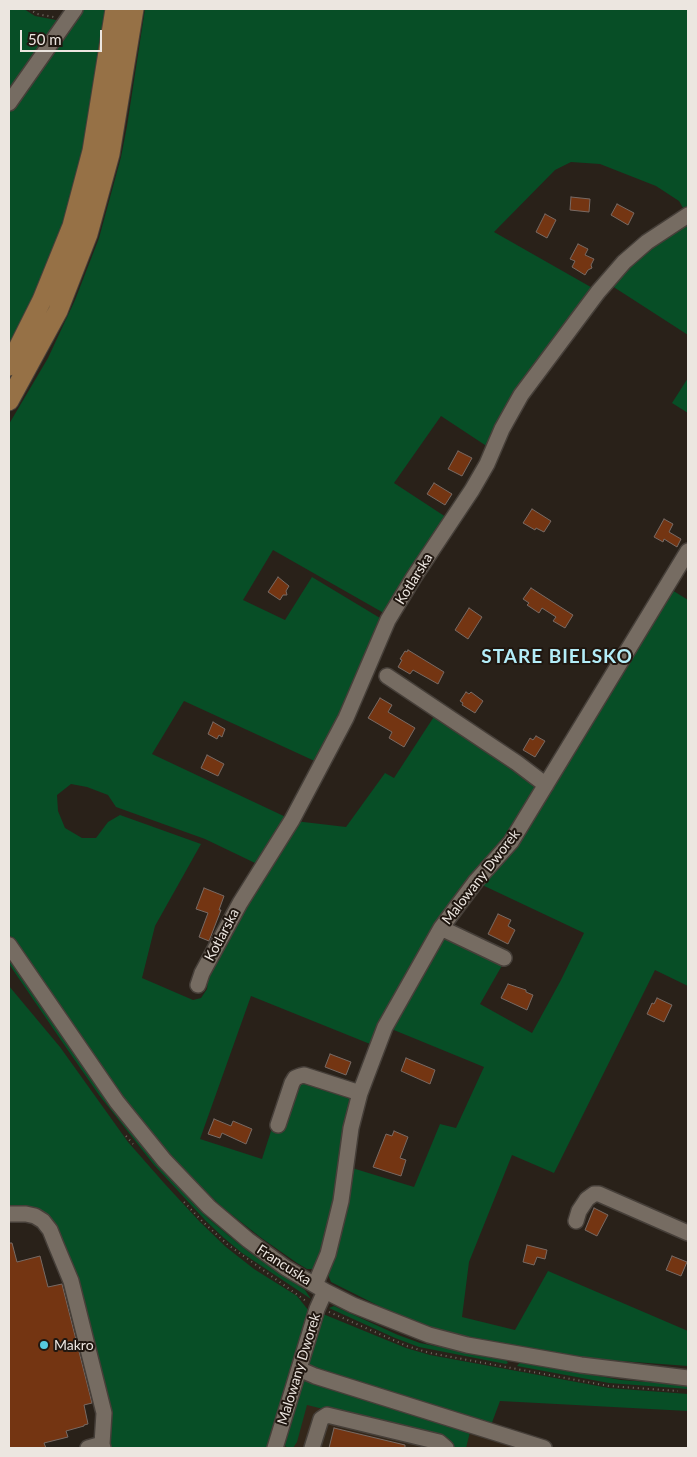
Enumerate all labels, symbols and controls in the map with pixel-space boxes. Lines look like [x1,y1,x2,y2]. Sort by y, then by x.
scale bar [22,20,105,52]
text: 50 m [28,30,62,48]
street label: Kotlarska [392,550,436,608]
district label: STARE BIELSKO [480,646,634,668]
street label: Malowany Dworek [439,826,523,928]
street label: Kotlarska [201,906,243,964]
street label: Francuska [254,1241,314,1289]
street label: Malowany Dworek [274,1311,324,1427]
place label: Makro [54,1337,94,1353]
marker: Makro [38,1339,50,1351]

